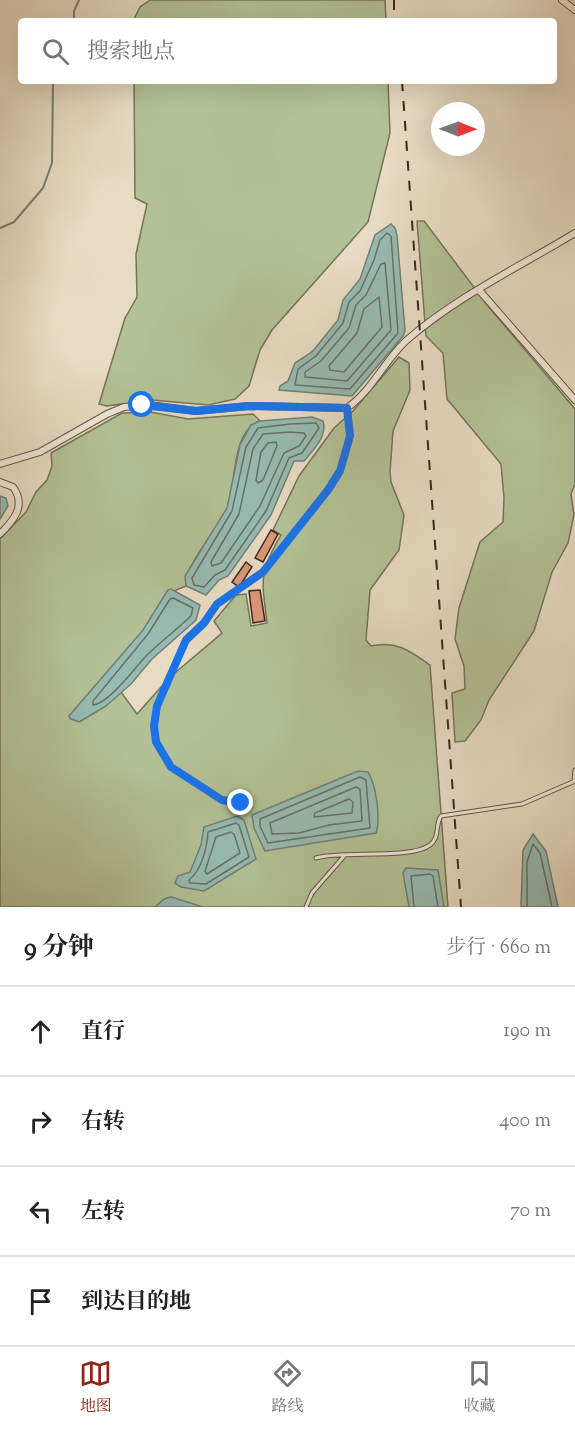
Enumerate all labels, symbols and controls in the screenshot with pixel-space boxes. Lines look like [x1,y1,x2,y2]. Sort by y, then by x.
search box [18,18,557,84]
icon: search [39,35,72,68]
text: 搜索地点 [87,37,175,69]
north arrow [431,102,485,156]
route start [128,391,154,417]
route end [227,789,253,815]
text: 9 分钟 [24,930,94,967]
text: 步行 · 660 m [446,934,551,963]
icon: ahead [24,1015,57,1048]
text: 直行 [81,1017,125,1049]
text: 190 m [503,1017,551,1046]
icon: right [24,1105,57,1138]
text: 右转 [81,1107,125,1139]
text: 400 m [499,1107,551,1136]
icon: left [24,1195,57,1228]
text: 左转 [81,1197,125,1229]
text: 70 m [510,1197,551,1226]
icon: arrive [24,1285,57,1318]
text: 到达目的地 [81,1287,191,1319]
tab: 地图 [79,1357,112,1419]
tab: 路线 [271,1357,304,1419]
tab: 收藏 [463,1357,496,1419]

